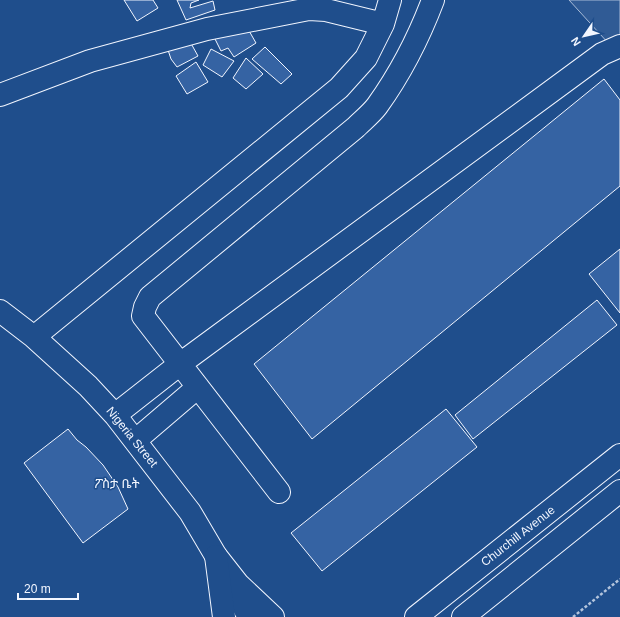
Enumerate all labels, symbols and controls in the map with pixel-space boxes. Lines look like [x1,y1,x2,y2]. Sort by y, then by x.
north arrow [564,16,604,56]
text: N [568,35,583,48]
street label: Nigeria Street [103,404,161,470]
district label: ፖስታ ቤት [95,476,140,491]
street label: Churchill Avenue [478,503,558,569]
scale bar [18,575,78,601]
text: 20 m [24,582,51,596]

